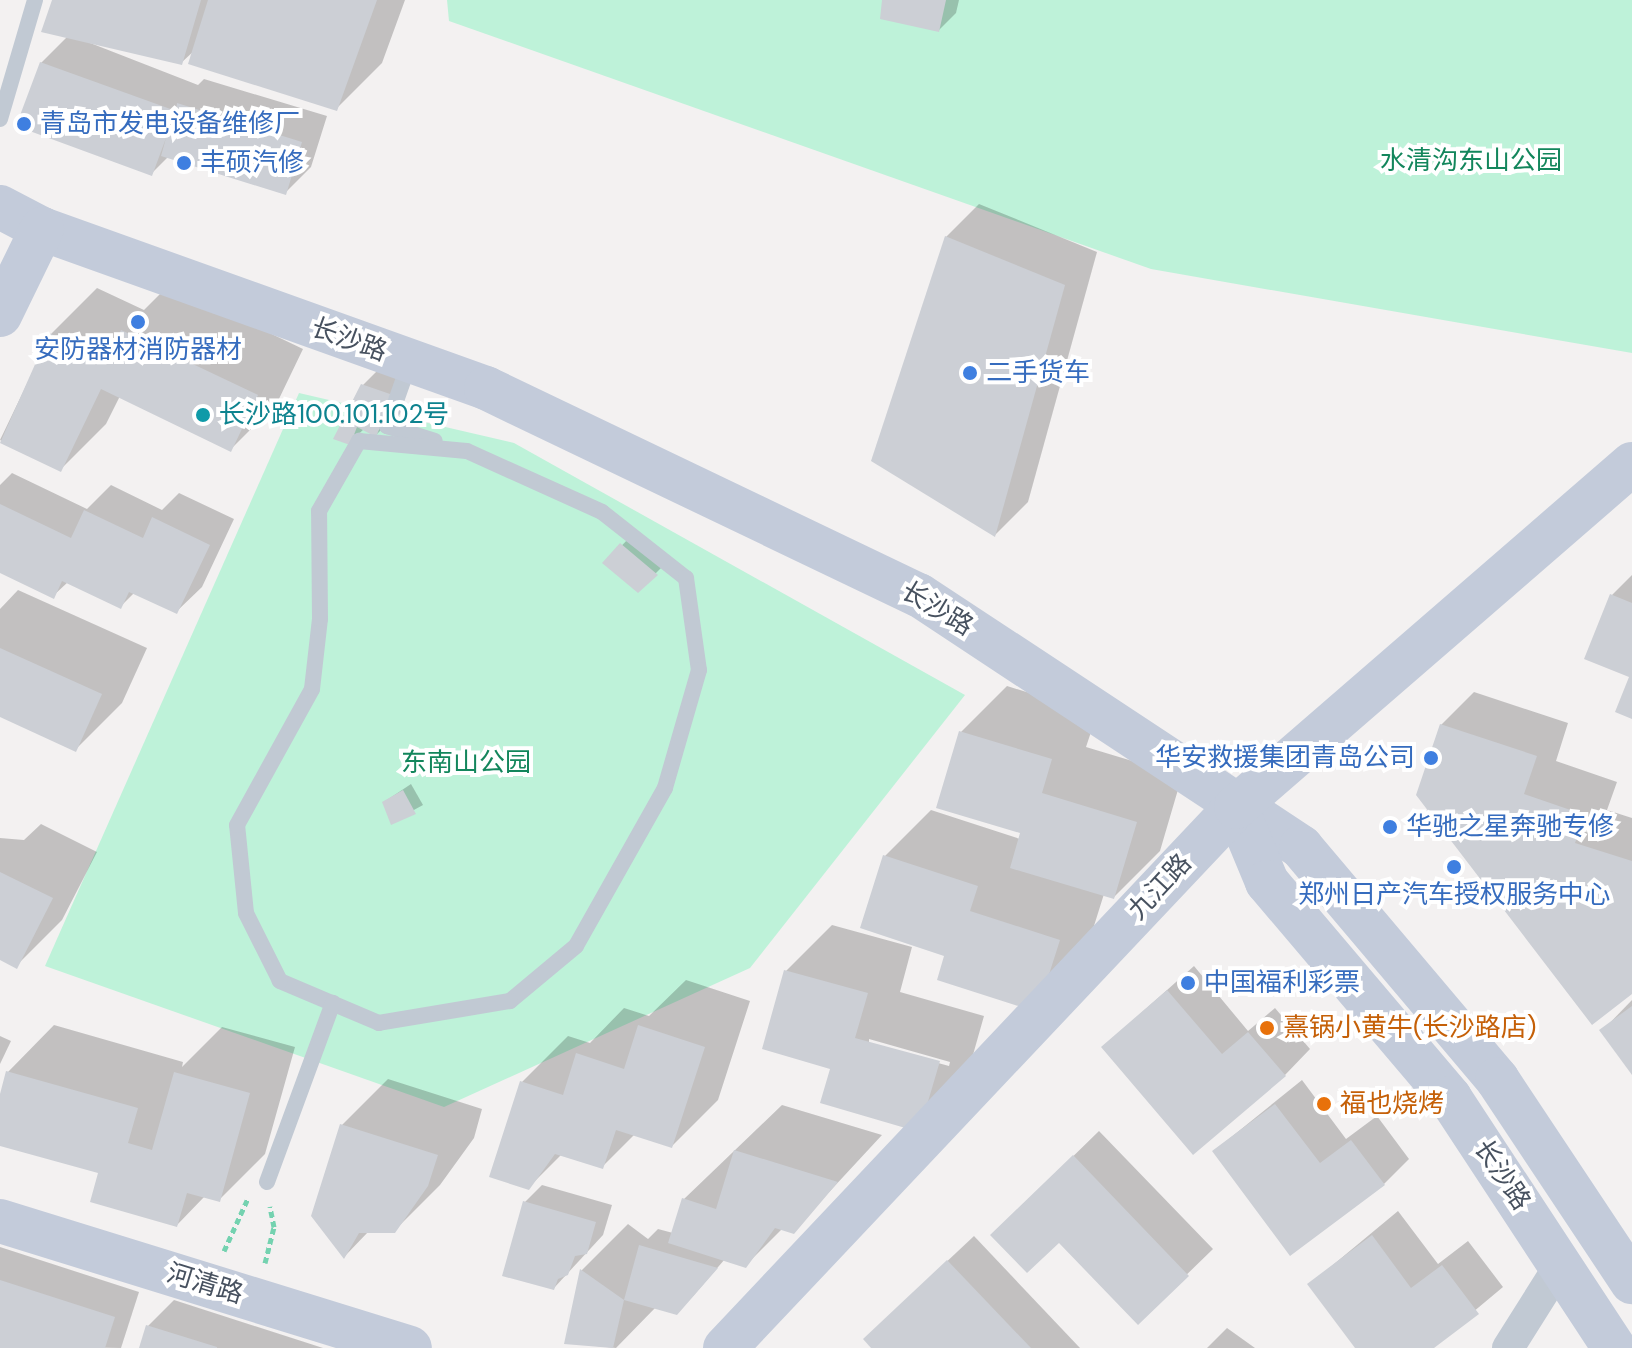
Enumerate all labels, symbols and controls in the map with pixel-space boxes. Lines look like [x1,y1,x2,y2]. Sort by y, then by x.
place label: 青岛市发电设备维修厂 [40,108,300,140]
marker: 青岛市发电设备维修厂 [15,115,33,133]
park label: 水清沟东山公园 [1380,145,1562,177]
place label: 丰硕汽修 [200,147,304,179]
marker: 丰硕汽修 [175,154,193,172]
street label: 长沙路 [307,312,391,368]
marker: 安防器材消防器材 [129,313,147,331]
place label: 安防器材消防器材 [34,334,242,366]
place label: 二手货车 [986,357,1090,389]
marker: 二手货车 [961,364,979,382]
place label: 长沙路100.101.102号 [219,399,450,431]
marker: 长沙路100.101.102号 [194,406,212,424]
street label: 长沙路 [896,576,978,642]
place label: 华安救援集团青岛公司 [1155,742,1415,774]
park label: 东南山公园 [401,747,531,779]
marker: 华安救援集团青岛公司 [1422,749,1440,767]
place label: 华驰之星奔驰专修 [1406,811,1614,843]
marker: 华驰之星奔驰专修 [1381,818,1399,836]
street label: 九江路 [1122,848,1198,926]
marker: 郑州日产汽车授权服务中心 [1445,858,1463,876]
place label: 郑州日产汽车授权服务中心 [1298,879,1610,911]
place label: 中国福利彩票 [1204,967,1360,999]
marker: 中国福利彩票 [1179,974,1197,992]
place label: 熹锅小黄牛(长沙路店) [1283,1012,1536,1044]
marker: 熹锅小黄牛(长沙路店) [1258,1019,1276,1037]
place label: 福也烧烤 [1340,1088,1444,1120]
marker: 福也烧烤 [1315,1095,1333,1113]
street label: 长沙路 [1467,1134,1537,1216]
street label: 河清路 [163,1258,247,1310]

